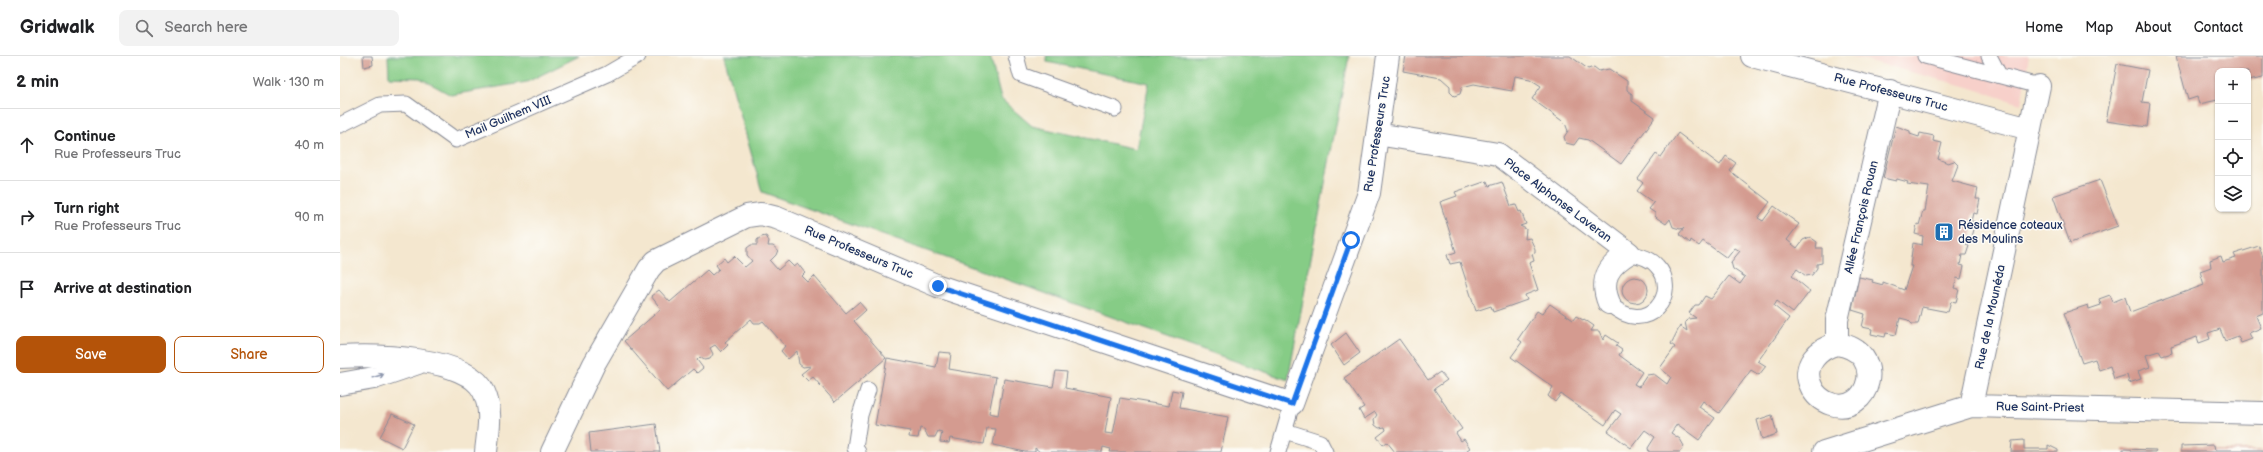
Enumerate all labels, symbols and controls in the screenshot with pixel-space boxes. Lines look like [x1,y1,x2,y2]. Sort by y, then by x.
search box [119,10,399,46]
text: Gridwalk [20,16,95,39]
icon: search [133,17,155,39]
text: Search here [165,18,248,37]
text: Home [2025,19,2063,36]
text: Map [2085,19,2113,36]
text: About [2135,19,2172,36]
text: Contact [2194,19,2243,36]
map controls [2215,68,2251,212]
button: + [2215,68,2251,104]
street label: Rue Professeurs Truc [1832,70,1949,115]
text: 2 min [16,72,59,92]
text: Walk · 130 m [253,74,324,90]
street label: Rue Professeurs Truc [1361,75,1394,193]
street label: Mail Guilhem VIII [463,92,554,142]
button: − [2215,104,2251,140]
text: Continue [54,127,116,146]
icon: ahead [16,134,38,156]
text: 40 m [294,137,324,153]
button: locate [2215,140,2251,176]
text: Rue Professeurs Truc [54,146,181,162]
street label: Place Alphonse Laveran [1501,155,1615,246]
street label: Allée François Rouan [1841,159,1882,275]
button: layers [2215,176,2251,212]
text: Turn right [54,199,119,218]
icon: right [16,206,38,228]
text: 90 m [295,209,324,225]
text: Rue Professeurs Truc [54,218,181,234]
place label: Résidence coteaux des Moulins [1958,218,2063,247]
building icon: Résidence coteaux des Moulins [1933,221,1955,243]
street label: Rue Professeurs Truc [802,223,916,282]
route start [1342,231,1360,249]
street label: Rue de la Mounéda [1972,263,2009,371]
route end [929,277,947,295]
icon: arrive [16,278,38,300]
text: Arrive at destination [54,279,192,298]
button: Save [16,336,166,373]
button: Share [174,336,324,373]
one-way arrow [371,372,384,379]
street label: Rue Saint-Priest [1996,399,2085,416]

